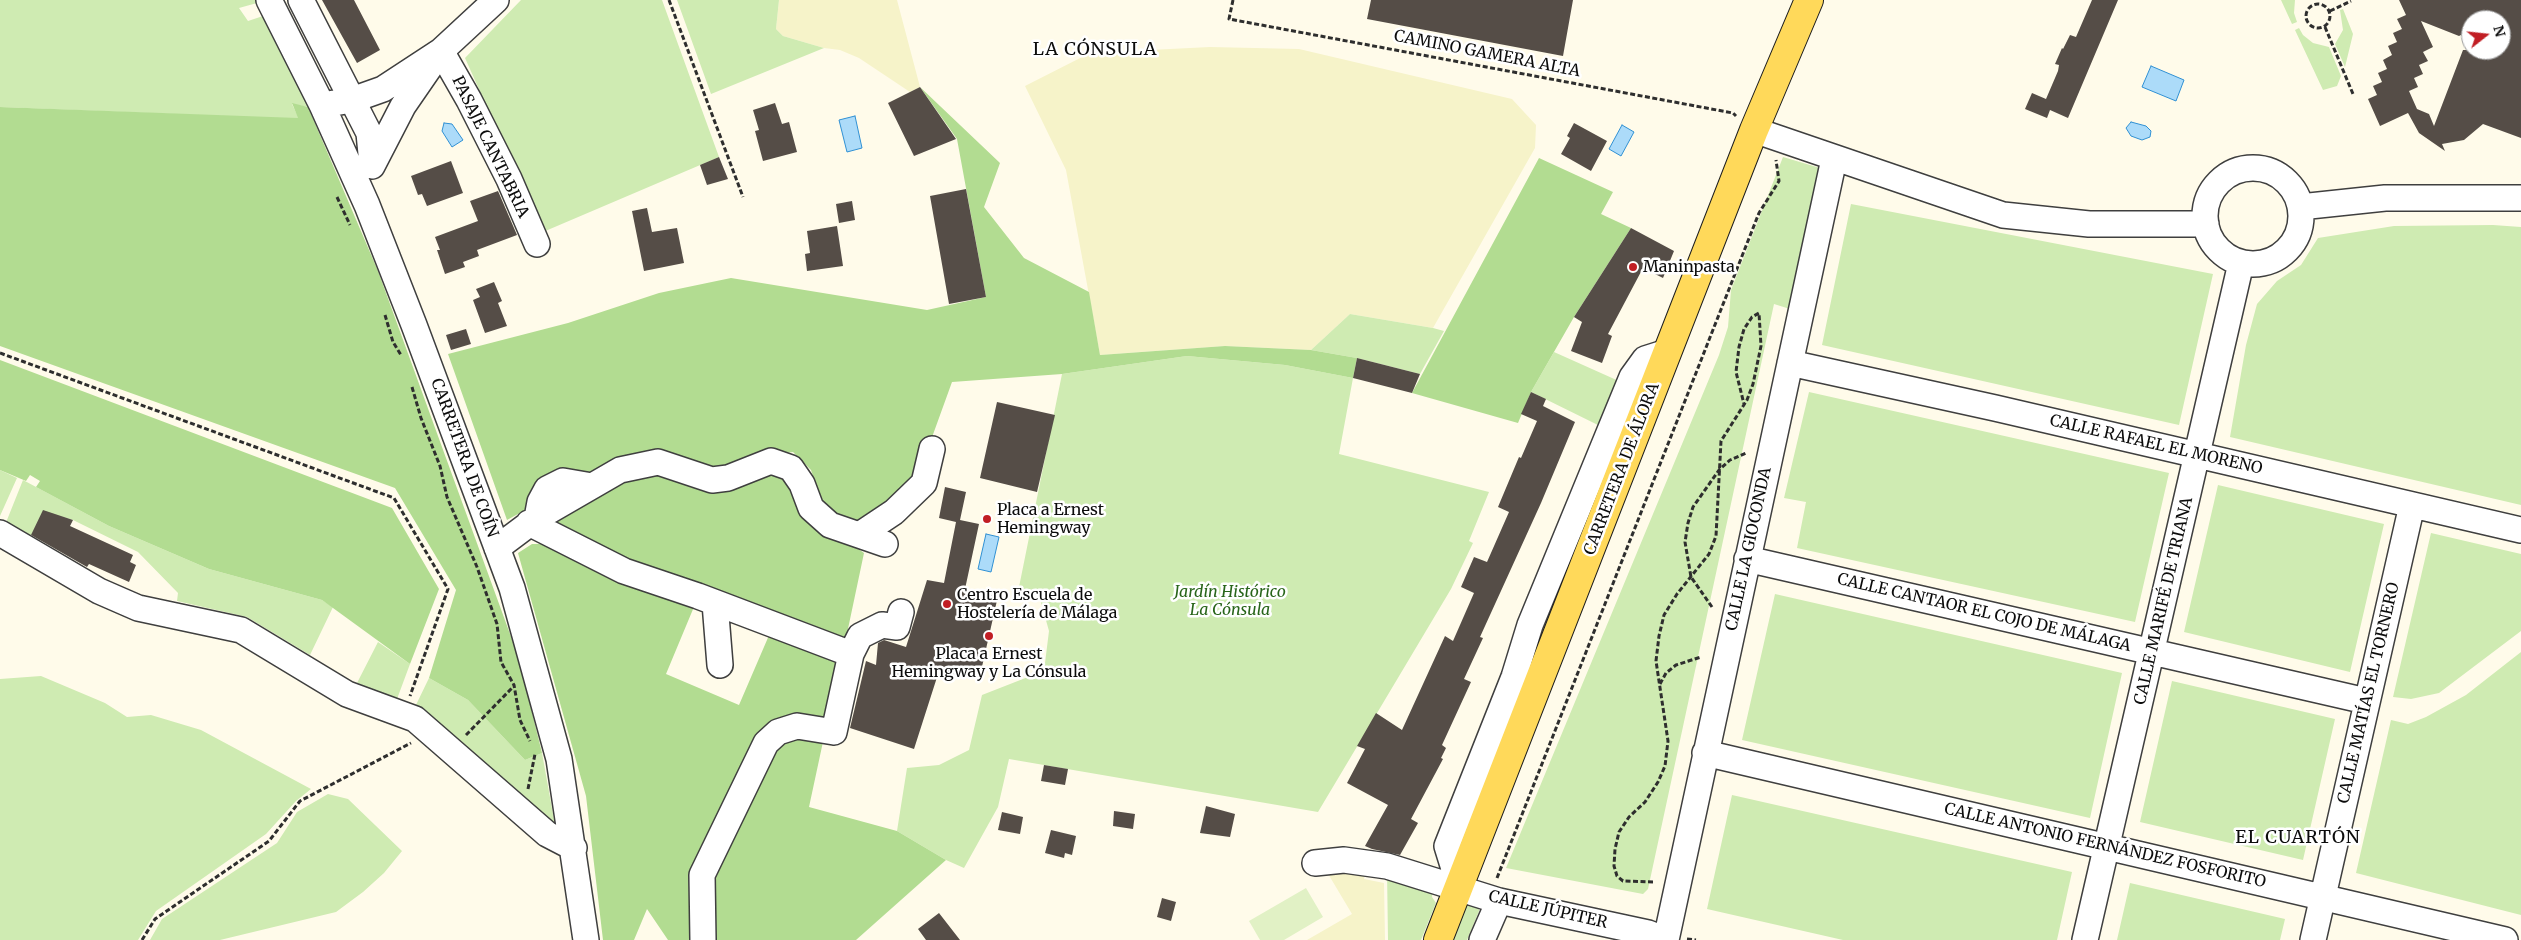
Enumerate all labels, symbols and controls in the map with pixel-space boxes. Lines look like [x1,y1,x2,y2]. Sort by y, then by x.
north arrow [2461,10,2511,60]
text: N [2489,23,2510,39]
street label: CAMINO GAMERA ALTA [1392,27,1582,81]
district label: LA CÓNSULA [1031,39,1159,61]
street label: PASAJE CANTABRIA [447,73,533,221]
place label: Maninpasta [1643,257,1735,277]
marker: Maninpasta [1627,261,1639,273]
street label: CARRETERA DE COÍN [426,376,502,540]
street label: CARRETERA DE ÁLORA [1580,380,1664,558]
street label: CALLE RAFAEL EL MORENO [2048,411,2264,479]
street label: CALLE LA GIOCONDA [1722,465,1776,633]
street label: CALLE MARIFÉ DE TRIANA [2131,495,2197,707]
place label: Placa a Ernest Hemingway [997,500,1104,538]
marker: Placa a Ernest Hemingway [981,513,993,525]
street label: CALLE CANTAOR EL COJO DE MÁLAGA [1835,570,2133,656]
street label: CALLE MATÍAS EL TORNERO [2334,581,2404,805]
park label: Jardín Histórico La Cónsula [1174,582,1286,620]
place label: Centro Escuela de Hostelería de Málaga [957,585,1117,623]
marker: Centro Escuela de Hostelería de Málaga [941,598,953,610]
marker: Placa a Ernest Hemingway y La Cónsula [983,630,995,642]
place label: Placa a Ernest Hemingway y La Cónsula [892,644,1086,682]
street label: CALLE ANTONIO FERNÁNDEZ FOSFORITO [1942,800,2268,892]
district label: EL CUARTÓN [2234,827,2362,849]
street label: CALLE JÚPITER [1487,887,1609,933]

